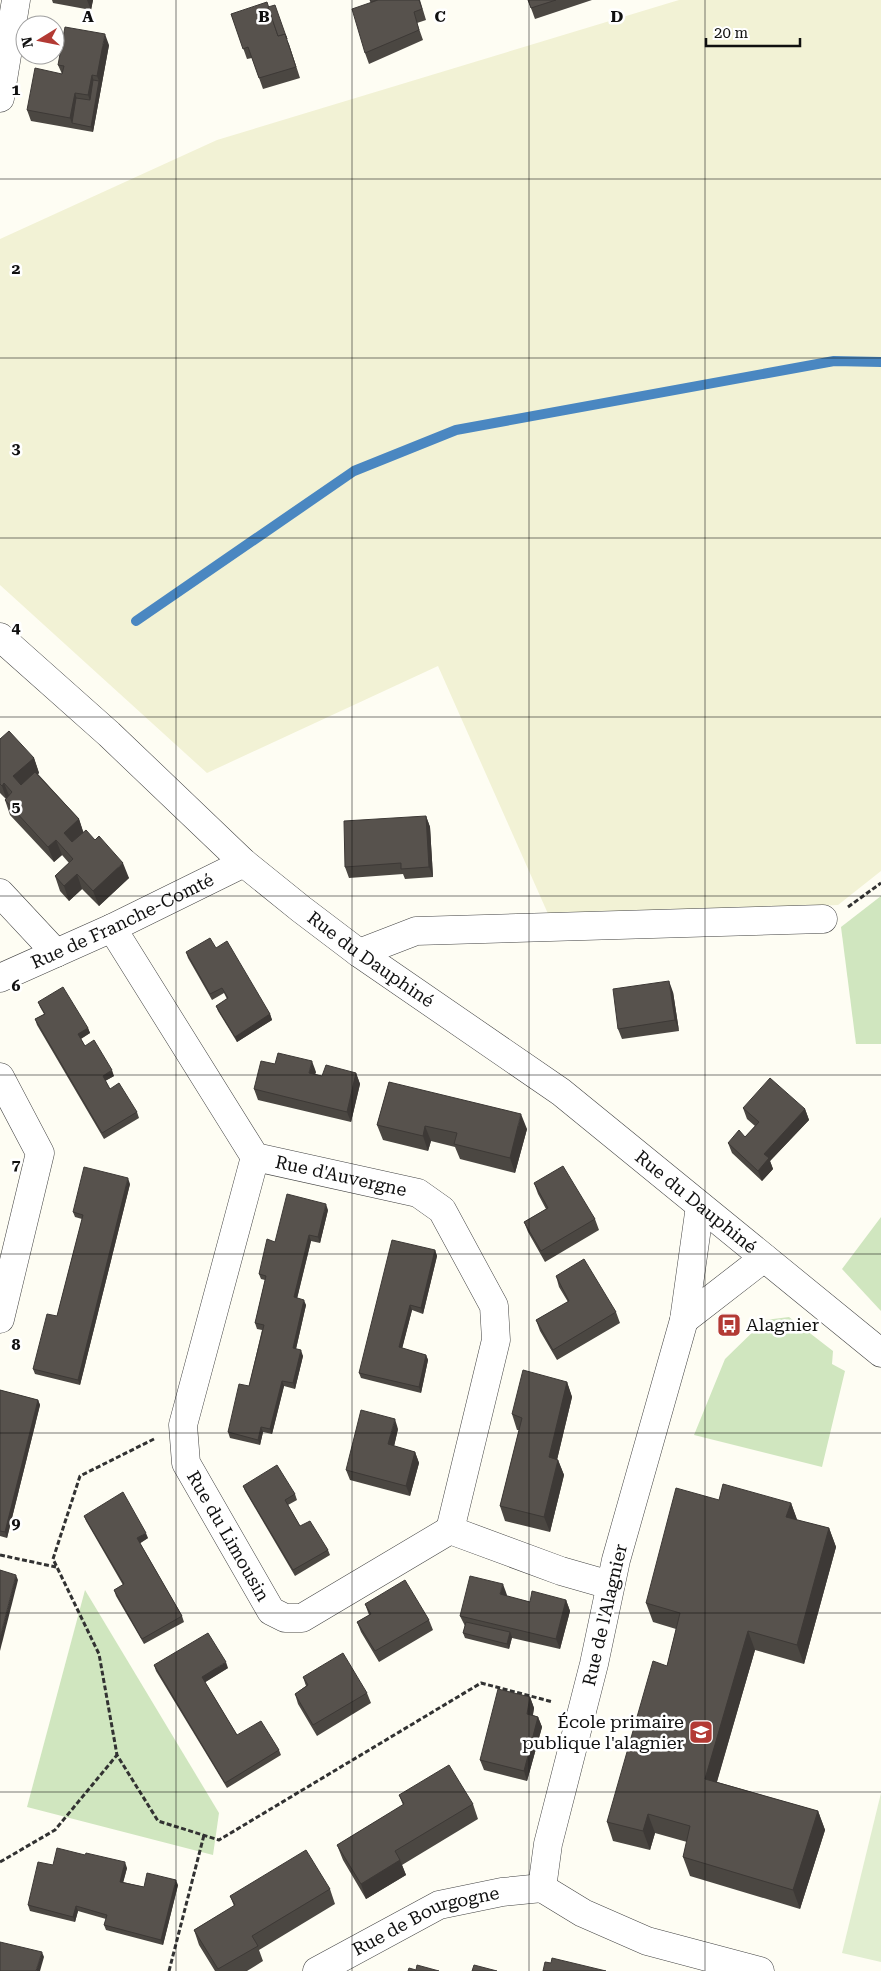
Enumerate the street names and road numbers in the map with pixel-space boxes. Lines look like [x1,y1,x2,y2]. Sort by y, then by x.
street label: Rue de Franche-Comté [28,869,217,973]
street label: Rue du Dauphiné [304,907,438,1012]
street label: Rue du Dauphiné [631,1146,761,1257]
street label: Rue d'Auvergne [273,1151,409,1200]
street label: Rue du Limousin [183,1467,274,1605]
street label: Rue de l'Alagnier [578,1542,631,1688]
street label: Rue de Bourgogne [349,1882,501,1960]

